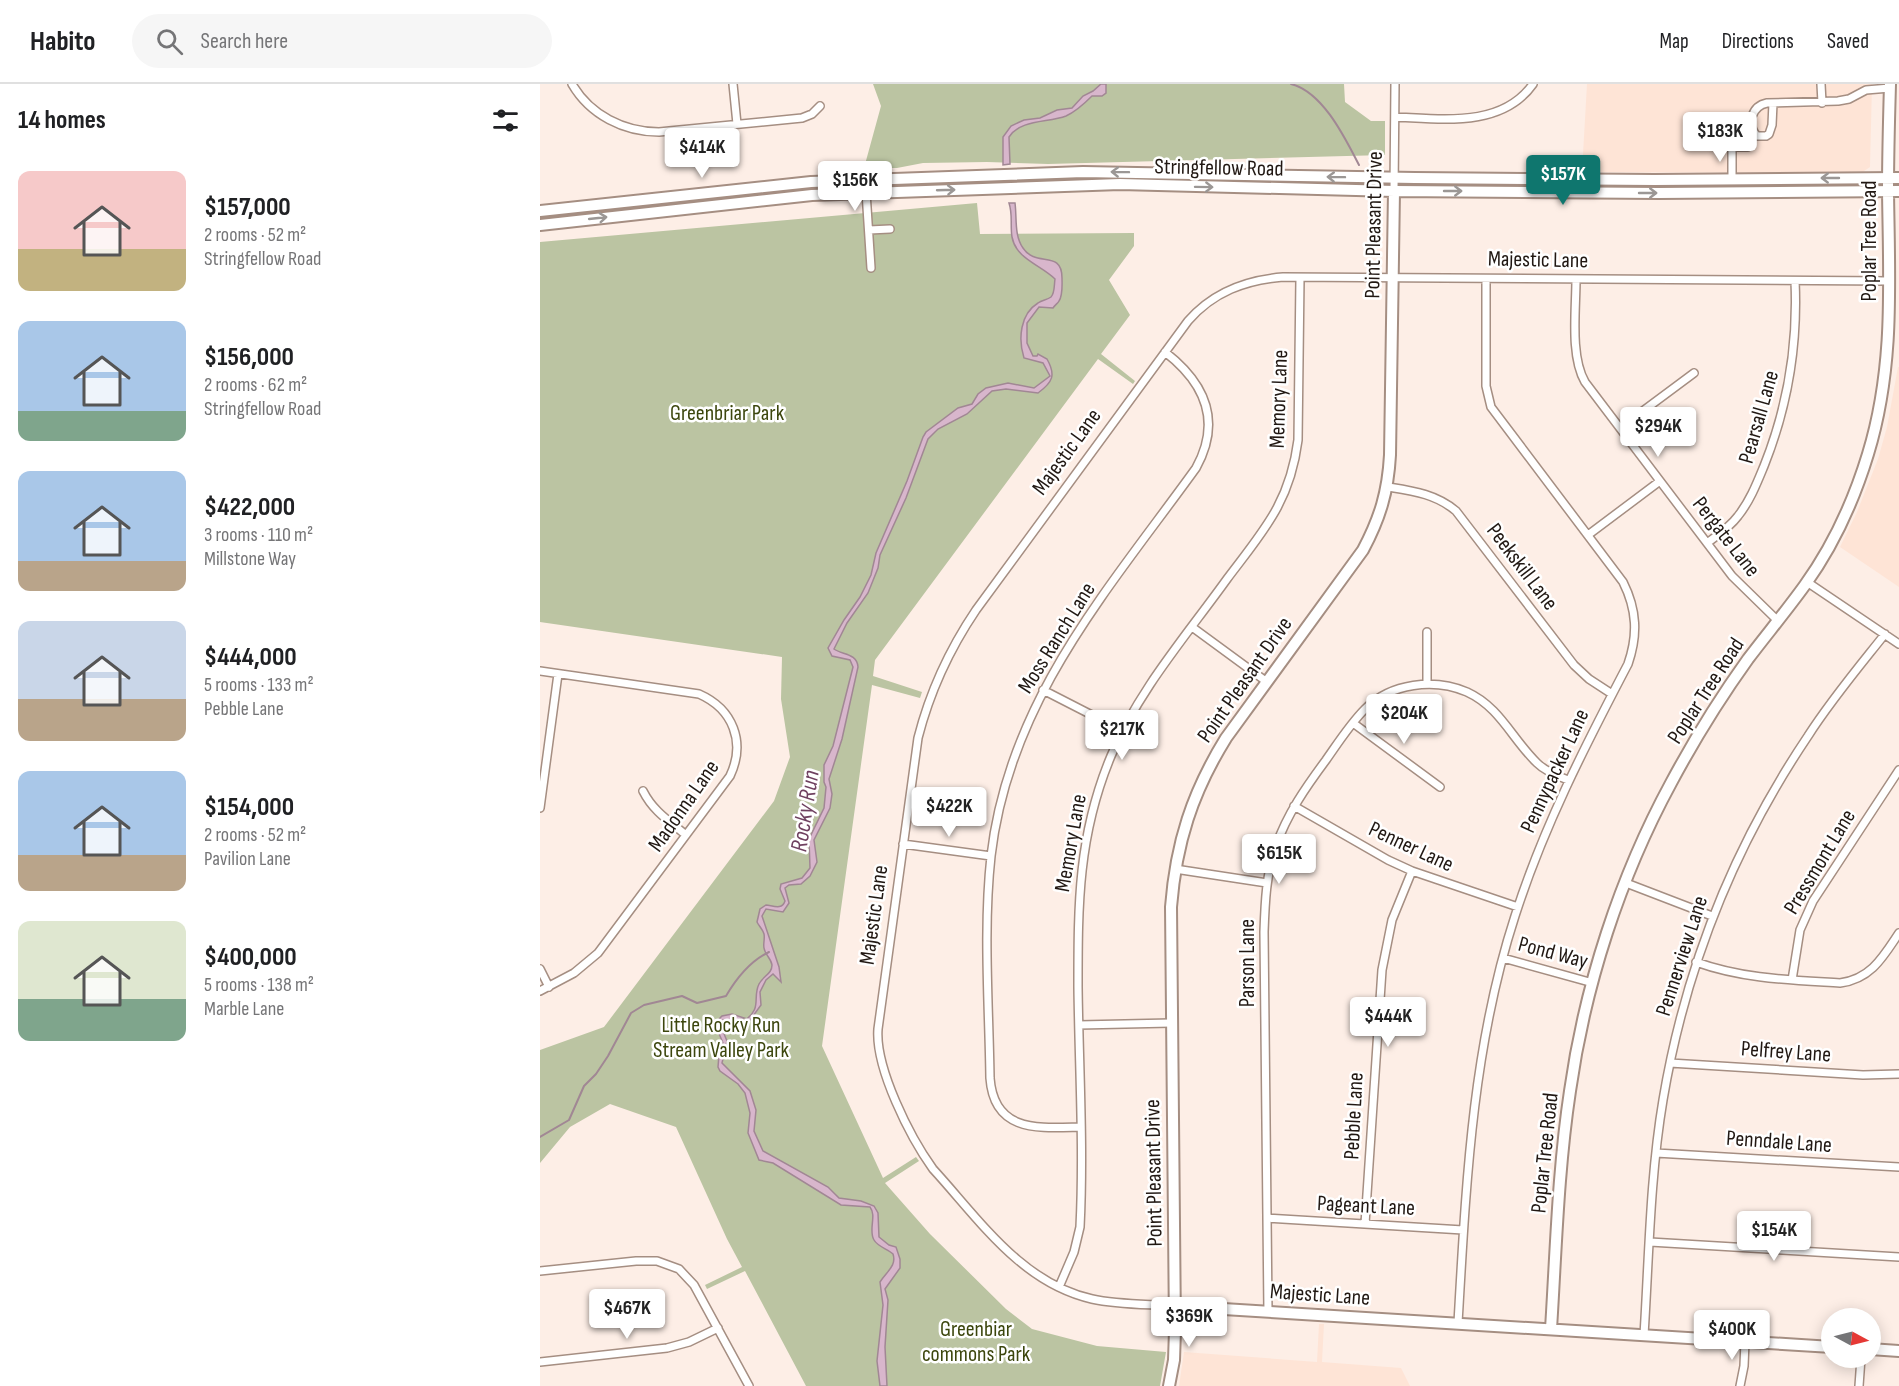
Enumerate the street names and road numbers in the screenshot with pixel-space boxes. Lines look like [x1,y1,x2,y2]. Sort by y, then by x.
street label: Point Pleasant Drive [1359,151,1389,299]
street label: Stringfellow Road [1154,153,1284,183]
street label: Poplar Tree Road [1856,180,1883,302]
street label: Majestic Lane [1488,246,1588,274]
street label: Memory Lane [1264,349,1294,449]
street label: Pearsall Lane [1733,367,1785,467]
street label: Majestic Lane [1027,404,1107,500]
street label: Pergate Lane [1686,491,1766,583]
street label: Peekskill Lane [1481,518,1563,616]
street label: Moss Ranch Lane [1012,578,1102,698]
street label: Point Pleasant Drive [1192,612,1298,748]
street label: Poplar Tree Road [1662,633,1750,749]
street label: Pennypacker Lane [1515,705,1595,837]
street label: Madonna Lane [643,755,725,857]
street label: Memory Lane [1049,792,1093,894]
street label: Pressmont Lane [1778,805,1862,919]
street label: Penner Lane [1364,816,1458,878]
street label: Majestic Lane [854,864,894,966]
street label: Pennerview Lane [1650,893,1714,1019]
street label: Parson Lane [1234,919,1261,1007]
street label: Pond Way [1515,931,1591,975]
street label: Pelfrey Lane [1740,1035,1832,1069]
street label: Pebble Lane [1338,1072,1370,1160]
street label: Poplar Tree Road [1525,1091,1565,1215]
street label: Point Pleasant Drive [1139,1099,1169,1247]
street label: Penndale Lane [1725,1125,1833,1159]
street label: Pageant Lane [1316,1190,1416,1222]
street label: Majestic Lane [1269,1278,1371,1312]

